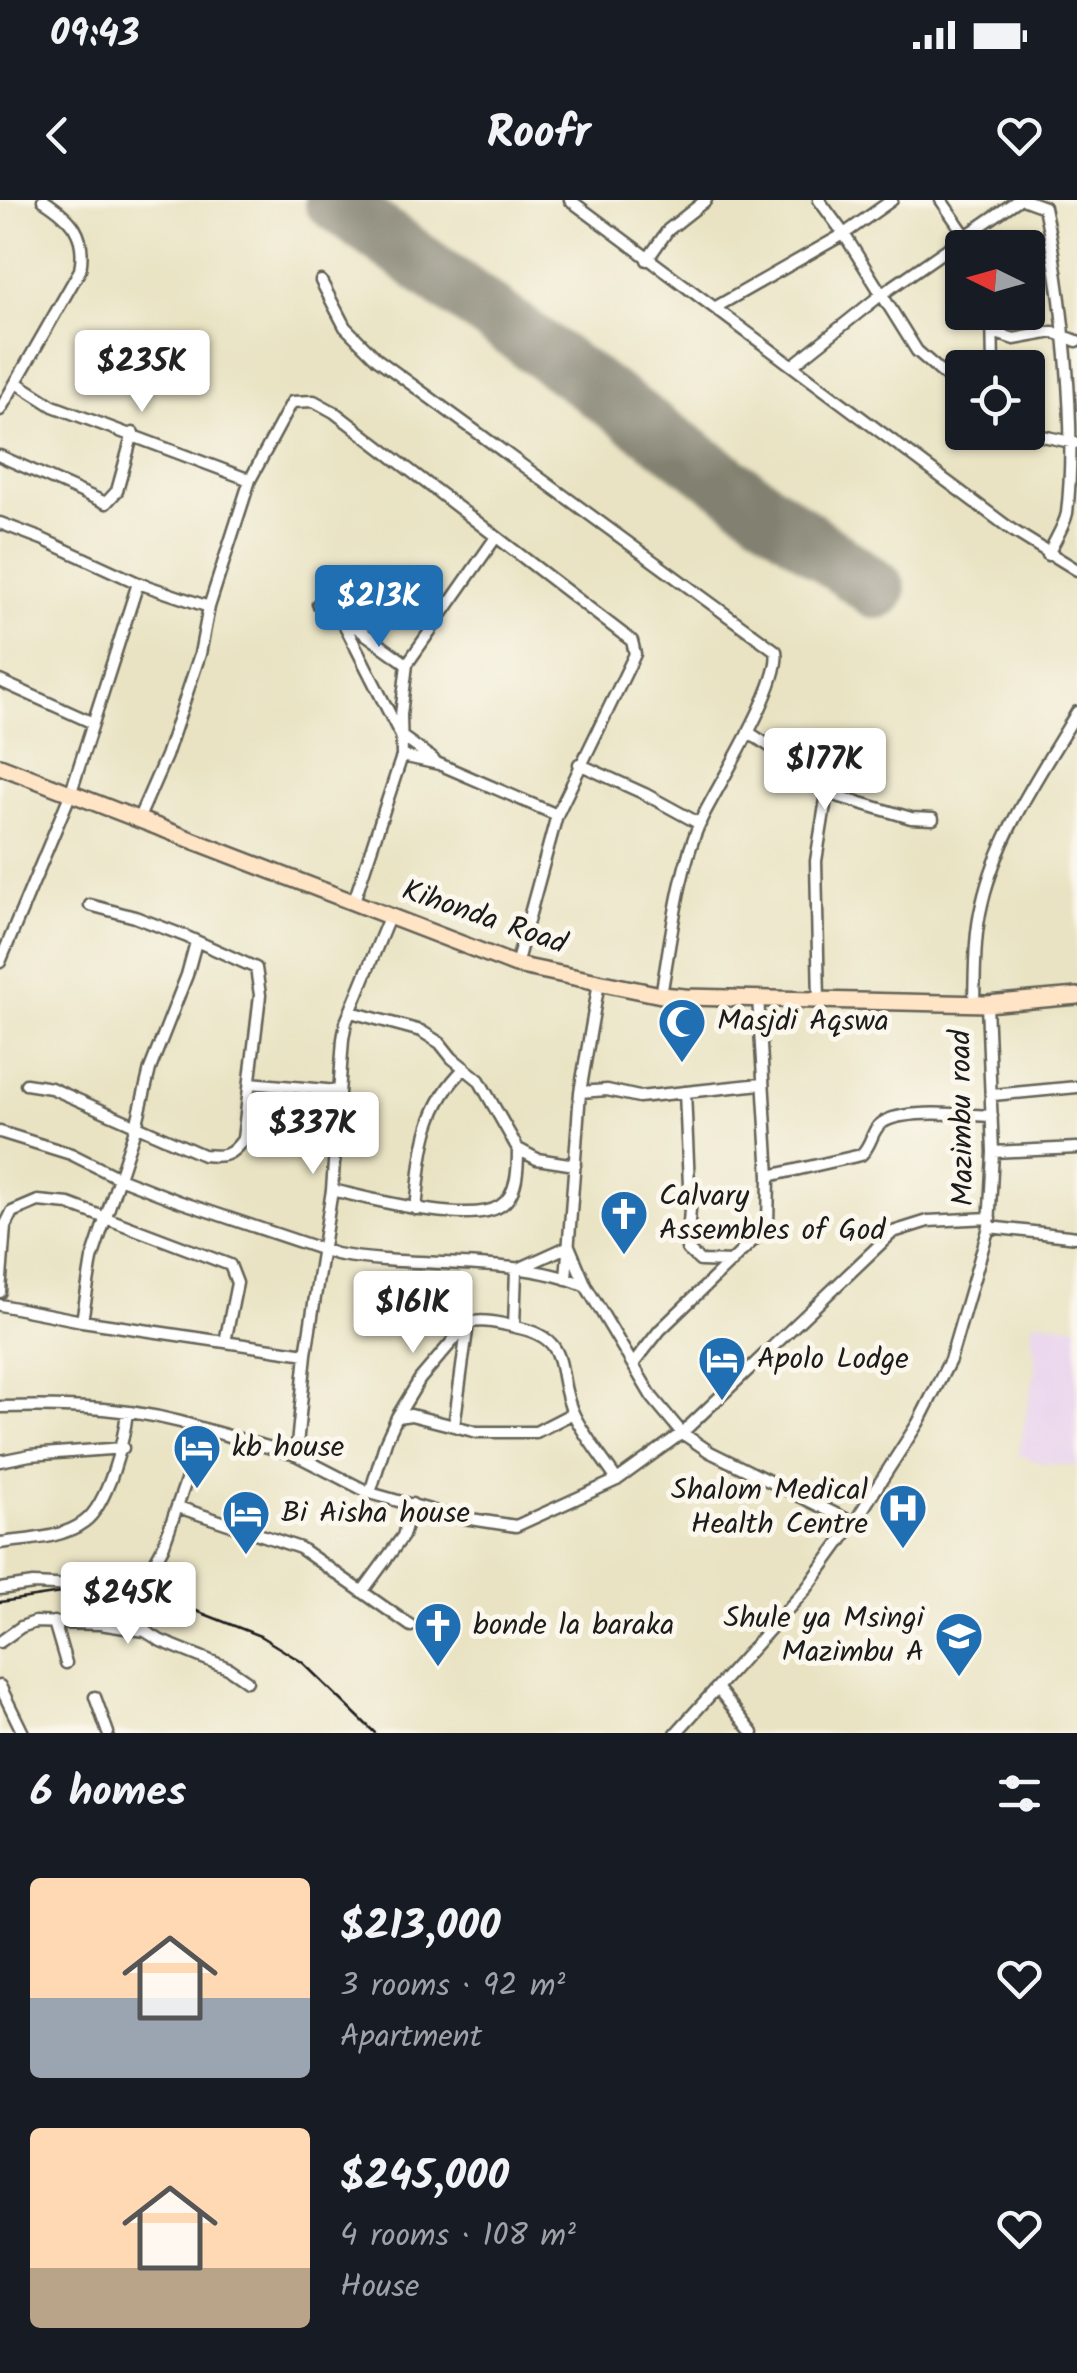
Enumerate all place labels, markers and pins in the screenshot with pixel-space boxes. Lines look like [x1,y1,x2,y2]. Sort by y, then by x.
pin: $235K [72,330,212,415]
pin: $213K [309,565,449,650]
pin: $177K [755,728,895,813]
mosque icon: Masjdi Aqswa [656,996,708,1064]
place label: Masjdi Aqswa [717,998,889,1046]
pin: $337K [243,1092,383,1177]
place label: Calvary Assembles of God [659,1173,886,1255]
church icon: Calvary Assembles of God [598,1188,650,1256]
pin: $161K [343,1271,483,1356]
hotel icon: Apolo Lodge [696,1334,748,1402]
place label: Apolo Lodge [757,1336,909,1384]
hotel icon: kb house [171,1422,223,1490]
place label: kb house [232,1424,344,1472]
place label: Shalom Medical Health Centre [671,1467,868,1549]
hospital icon: Shalom Medical Health Centre [877,1482,929,1550]
hotel icon: Bi Aisha house [220,1488,272,1556]
place label: Bi Aisha house [281,1490,470,1538]
pin: $245K [58,1562,198,1647]
place label: Shule ya Msingi Mazimbu A [724,1595,926,1677]
church icon: bonde la baraka [412,1600,464,1668]
place label: bonde la baraka [473,1602,674,1650]
school or university icon: Shule ya Msingi Mazimbu A [933,1610,985,1678]

